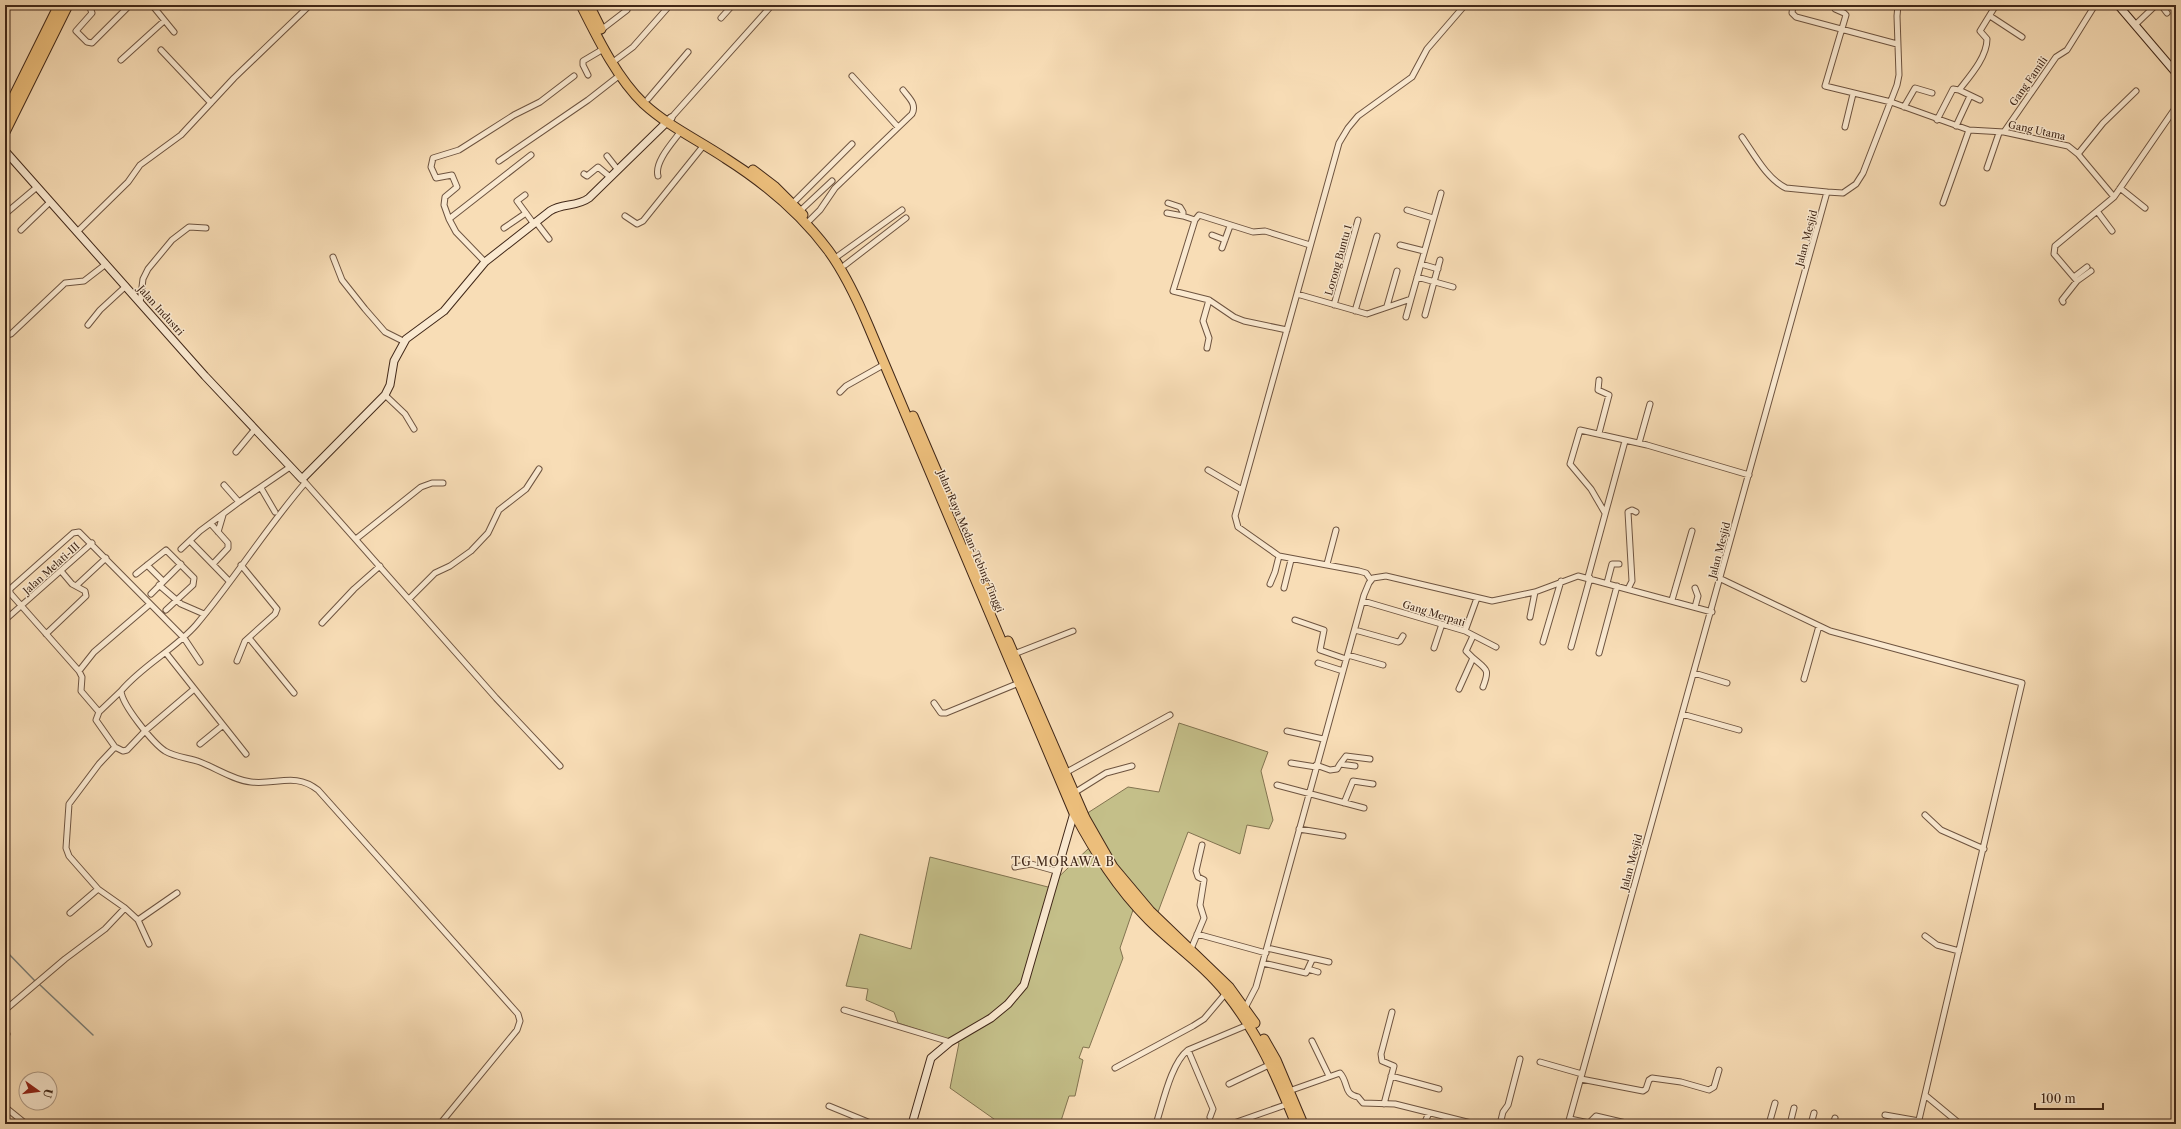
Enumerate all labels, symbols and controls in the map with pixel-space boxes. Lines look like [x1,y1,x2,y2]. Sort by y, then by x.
street label: Gang Famili [2007,54,2050,108]
street label: Gang Utama [2007,118,2068,143]
street label: Jalan Mesjid [1792,209,1820,270]
street label: Lorong Buntu 1 [1322,222,1355,297]
street label: Jalan Industri [133,281,187,338]
street label: Jalan Raya Medan-Tebing Tinggi [934,466,1007,614]
street label: Jalan Mesjid [1705,521,1733,582]
street label: Jalan Melati-III [19,539,83,599]
street label: Gang Merpati [1401,598,1467,629]
street label: Jalan Mesjid [1617,833,1645,894]
district label: TG MORAWA B [1011,854,1115,869]
north arrow [18,1071,58,1111]
scale bar [2035,1085,2103,1111]
text: U [40,1087,56,1100]
text: 100 m [2041,1091,2076,1106]

